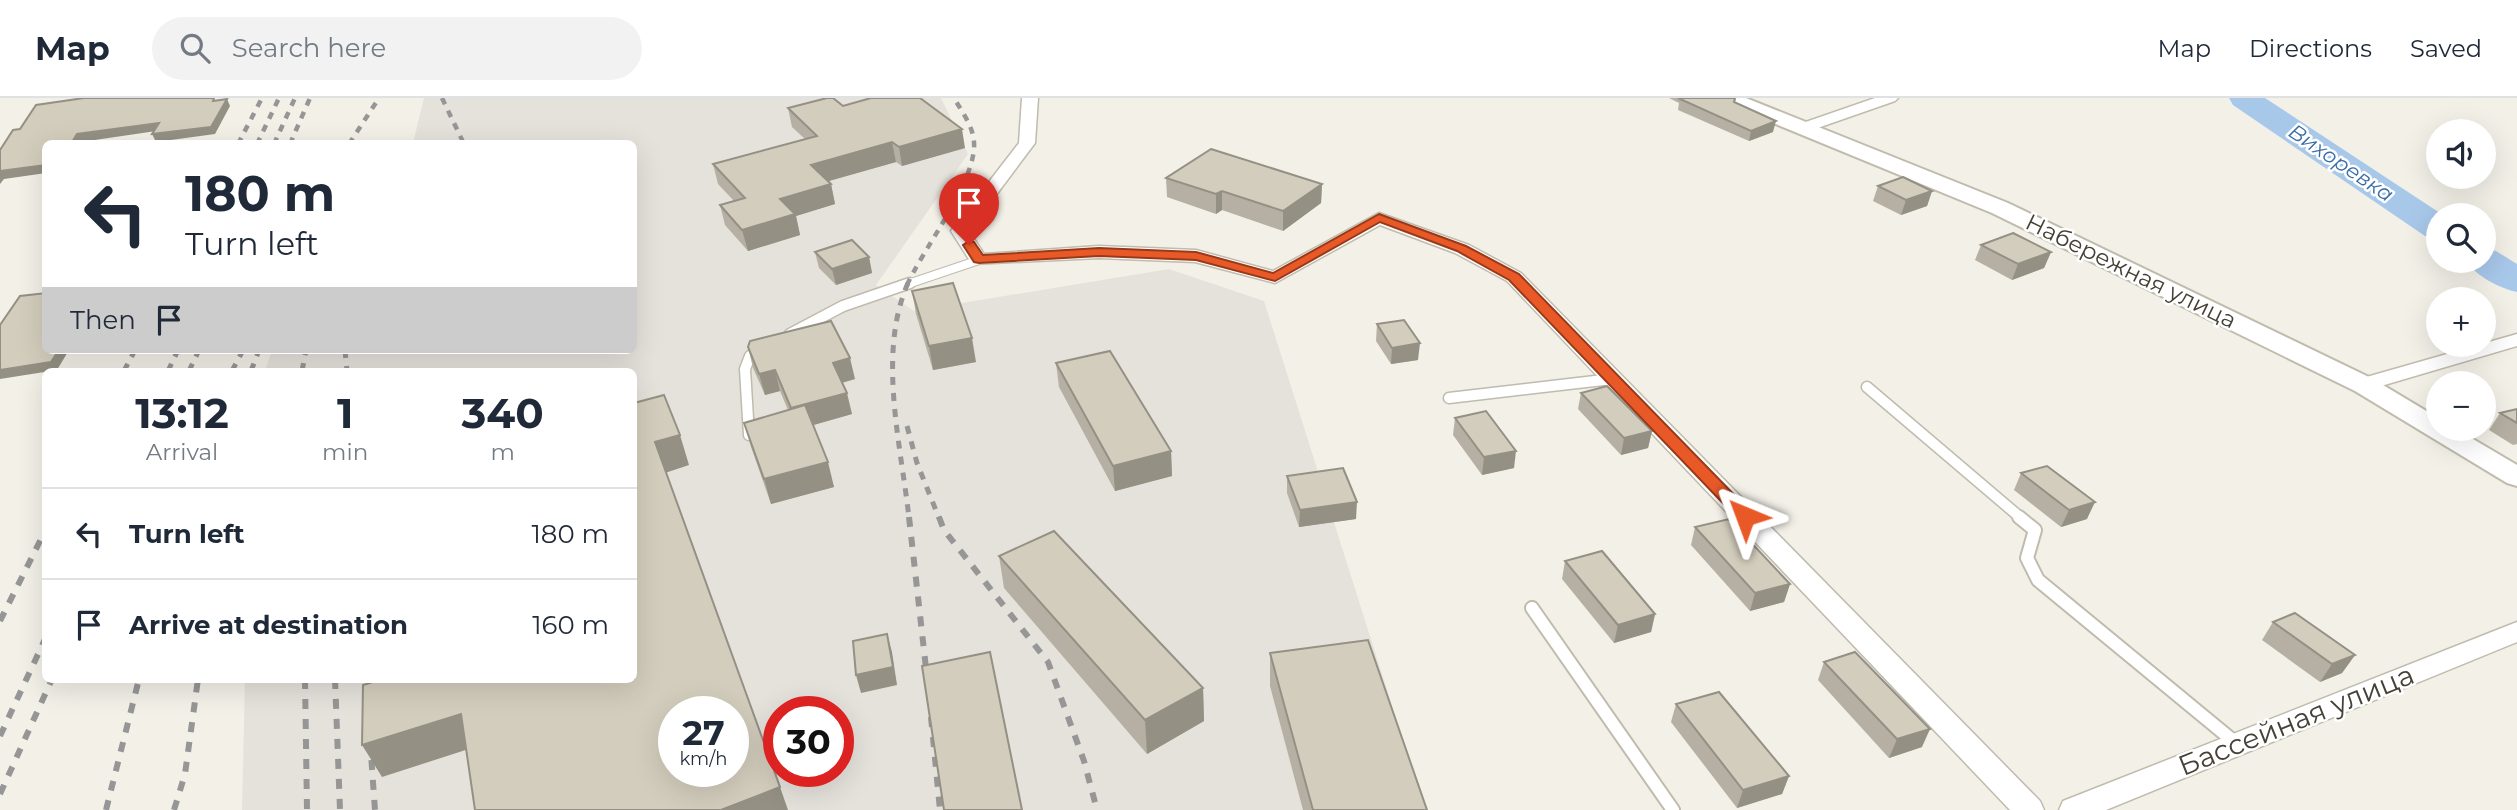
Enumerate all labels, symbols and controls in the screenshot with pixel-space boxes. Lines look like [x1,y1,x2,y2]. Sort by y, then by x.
search box [152,17,642,80]
text: Map [35,28,110,68]
icon: search [176,29,214,67]
text: Search here [232,32,386,64]
text: Map [2158,34,2211,63]
text: Directions [2249,34,2372,63]
text: Saved [2410,34,2482,63]
water label: Вихоревка [2284,118,2398,207]
map controls [2426,119,2496,441]
button: sound [2426,119,2496,189]
text: 180 m [185,164,335,223]
icon: left [70,168,161,259]
pin [939,173,999,245]
icon: arrive [950,184,988,222]
button: search [2426,203,2496,273]
street label: Набережная улица [2021,208,2241,334]
text: Turn left [185,224,319,263]
button: + [2426,287,2496,357]
icon: arrive [150,301,188,339]
text: Then [70,304,136,336]
button: − [2426,371,2496,441]
text: 13:12 [135,387,229,439]
text: 1 [337,387,353,439]
text: 340 [461,387,544,439]
text: Arrival [146,438,218,466]
text: min [322,438,368,466]
text: m [490,438,515,466]
position arrow [1708,479,1782,553]
icon: left [70,515,108,553]
text: Turn left [129,518,245,550]
text: 180 m [531,518,609,550]
icon: arrive [70,606,108,644]
text: Arrive at destination [129,609,408,641]
text: 160 m [532,609,609,641]
street label: Бассейная улица [2173,657,2419,783]
speed limit sign: 30 [763,696,854,787]
text: 27 [682,711,725,754]
text: km/h [679,748,728,770]

